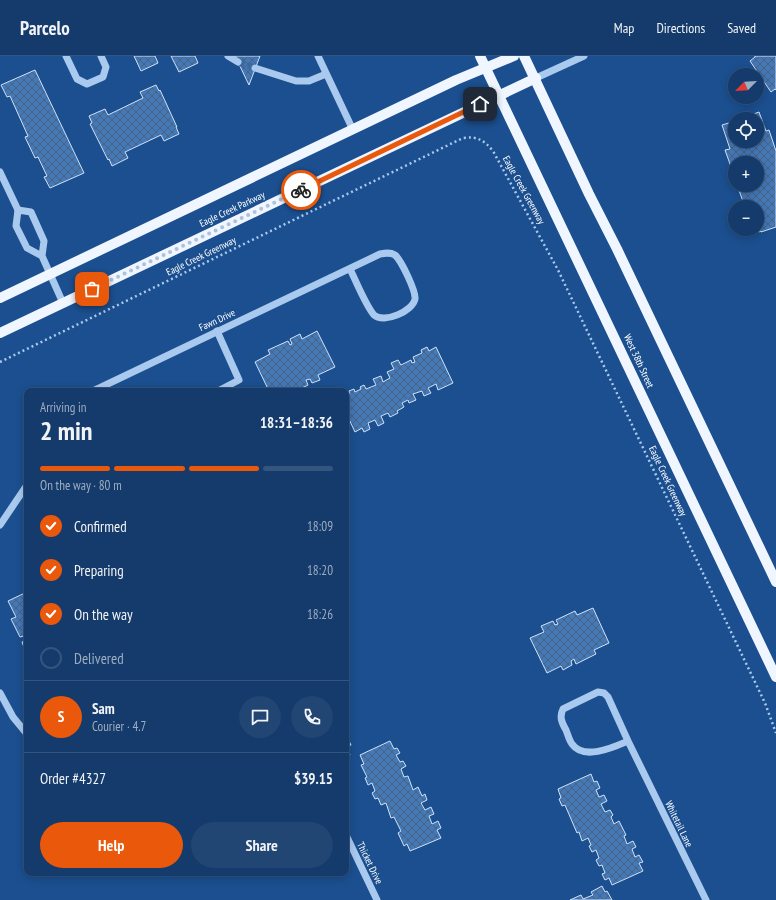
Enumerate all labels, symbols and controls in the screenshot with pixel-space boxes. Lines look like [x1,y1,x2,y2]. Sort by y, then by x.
text: Parcelo [20,16,70,40]
text: Map [614,19,634,37]
text: Directions [656,19,705,37]
text: Saved [727,19,756,37]
north arrow [728,68,764,104]
map controls [728,68,764,236]
pin [463,87,497,121]
icon: home [469,93,491,115]
button: locate [728,112,764,148]
street label: Eagle Creek Greenway [500,154,548,227]
button: + [728,156,764,192]
courier [281,170,321,210]
icon: bike [290,179,312,201]
street label: Eagle Creek Parkway [197,188,267,230]
button: − [728,200,764,236]
street label: Eagle Creek Greenway [164,233,238,279]
pin [75,272,109,306]
icon: bag [81,278,103,300]
street label: Fawn Drive [197,306,237,334]
street label: West 38th Street [621,332,657,390]
text: Arriving in [40,399,87,416]
text: 18:31–18:36 [260,413,333,432]
text: 2 min [40,414,93,447]
street label: Eagle Creek Greenway [646,444,690,518]
text: On the way · 80 m [40,477,122,494]
icon: check [40,515,62,537]
text: Confirmed [74,517,127,536]
text: 18:09 [307,518,333,535]
icon: check [40,559,62,581]
text: Preparing [74,561,124,580]
text: 18:20 [307,562,333,579]
icon: check [40,603,62,625]
text: On the way [74,605,133,624]
text: 18:26 [307,606,333,623]
text: Delivered [74,649,124,668]
button: chat [239,696,281,738]
button: phone [291,696,333,738]
text: Sam [92,699,115,718]
text: S [58,707,64,726]
text: Courier · 4.7 [92,718,146,735]
text: Order #4327 [40,769,106,788]
text: $39.15 [294,769,333,788]
street label: Whitetail Lane [662,799,696,849]
button: Help [40,822,183,868]
button: Share [191,822,333,868]
street label: Thicket Drive [354,840,386,886]

